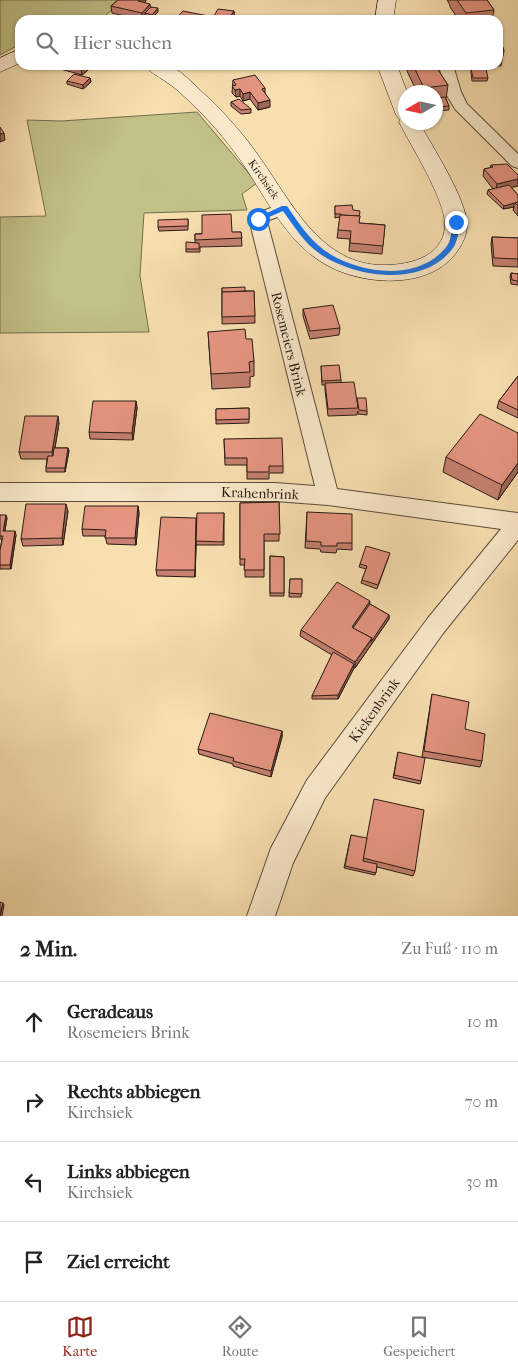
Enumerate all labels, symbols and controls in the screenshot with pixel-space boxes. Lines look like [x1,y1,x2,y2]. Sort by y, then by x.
search box [15,15,503,70]
icon: search [33,29,61,57]
text: Hier suchen [73,32,172,54]
north arrow [398,85,443,130]
street label: Kirchsiek [245,157,282,202]
route start [247,208,270,231]
route end [445,211,468,234]
street label: Rosemeiers Brink [267,290,310,399]
street label: Krahenbrink [221,484,300,503]
street label: Kiekenbrink [345,674,404,746]
text: 2 Min. [20,937,77,961]
text: Zu Fuß · 110 m [401,939,498,958]
text: Geradeaus [67,1001,153,1023]
icon: ahead [20,1008,48,1036]
text: 10 m [467,1012,498,1031]
text: Rosemeiers Brink [67,1023,190,1042]
text: Rechts abbiegen [67,1081,201,1103]
icon: right [20,1088,48,1116]
text: 70 m [465,1092,498,1111]
text: Kirchsiek [67,1103,133,1122]
text: Links abbiegen [67,1161,190,1183]
icon: left [20,1168,48,1196]
text: 30 m [466,1172,498,1191]
text: Kirchsiek [67,1183,133,1202]
icon: arrive [20,1248,48,1276]
text: Ziel erreicht [67,1251,170,1273]
tab: Karte [62,1313,97,1360]
tab: Route [222,1313,259,1360]
tab: Gespeichert [383,1313,456,1360]

